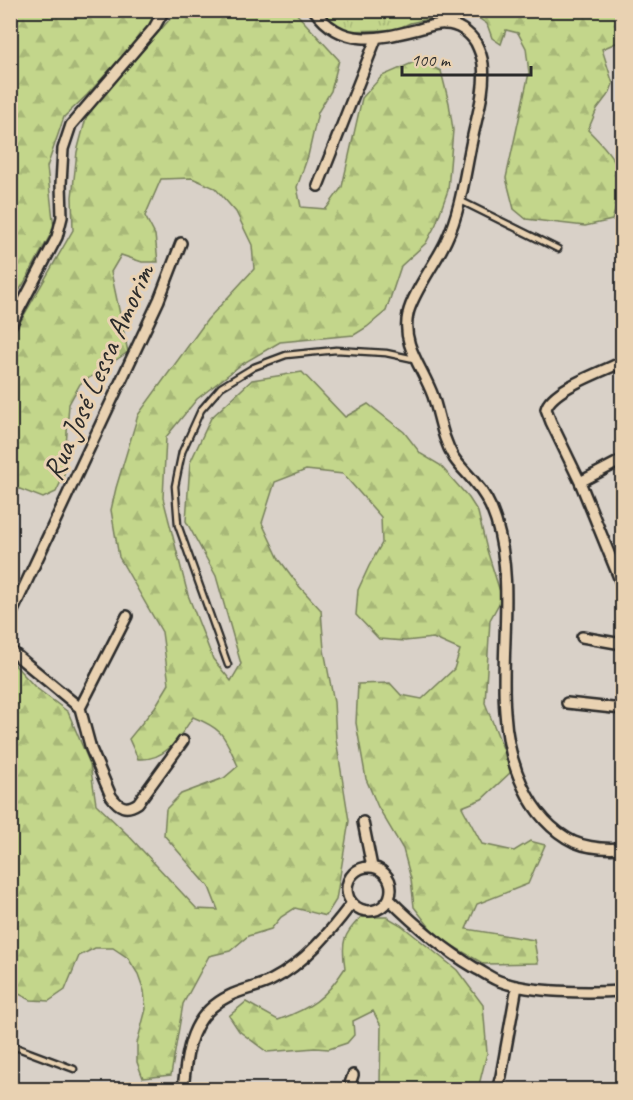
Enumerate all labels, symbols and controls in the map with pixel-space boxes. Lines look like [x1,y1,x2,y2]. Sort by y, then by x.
scale bar [402,39,531,77]
text: 100 m [411,49,452,71]
street label: Rua José Lessa Amorim [33,257,163,486]

